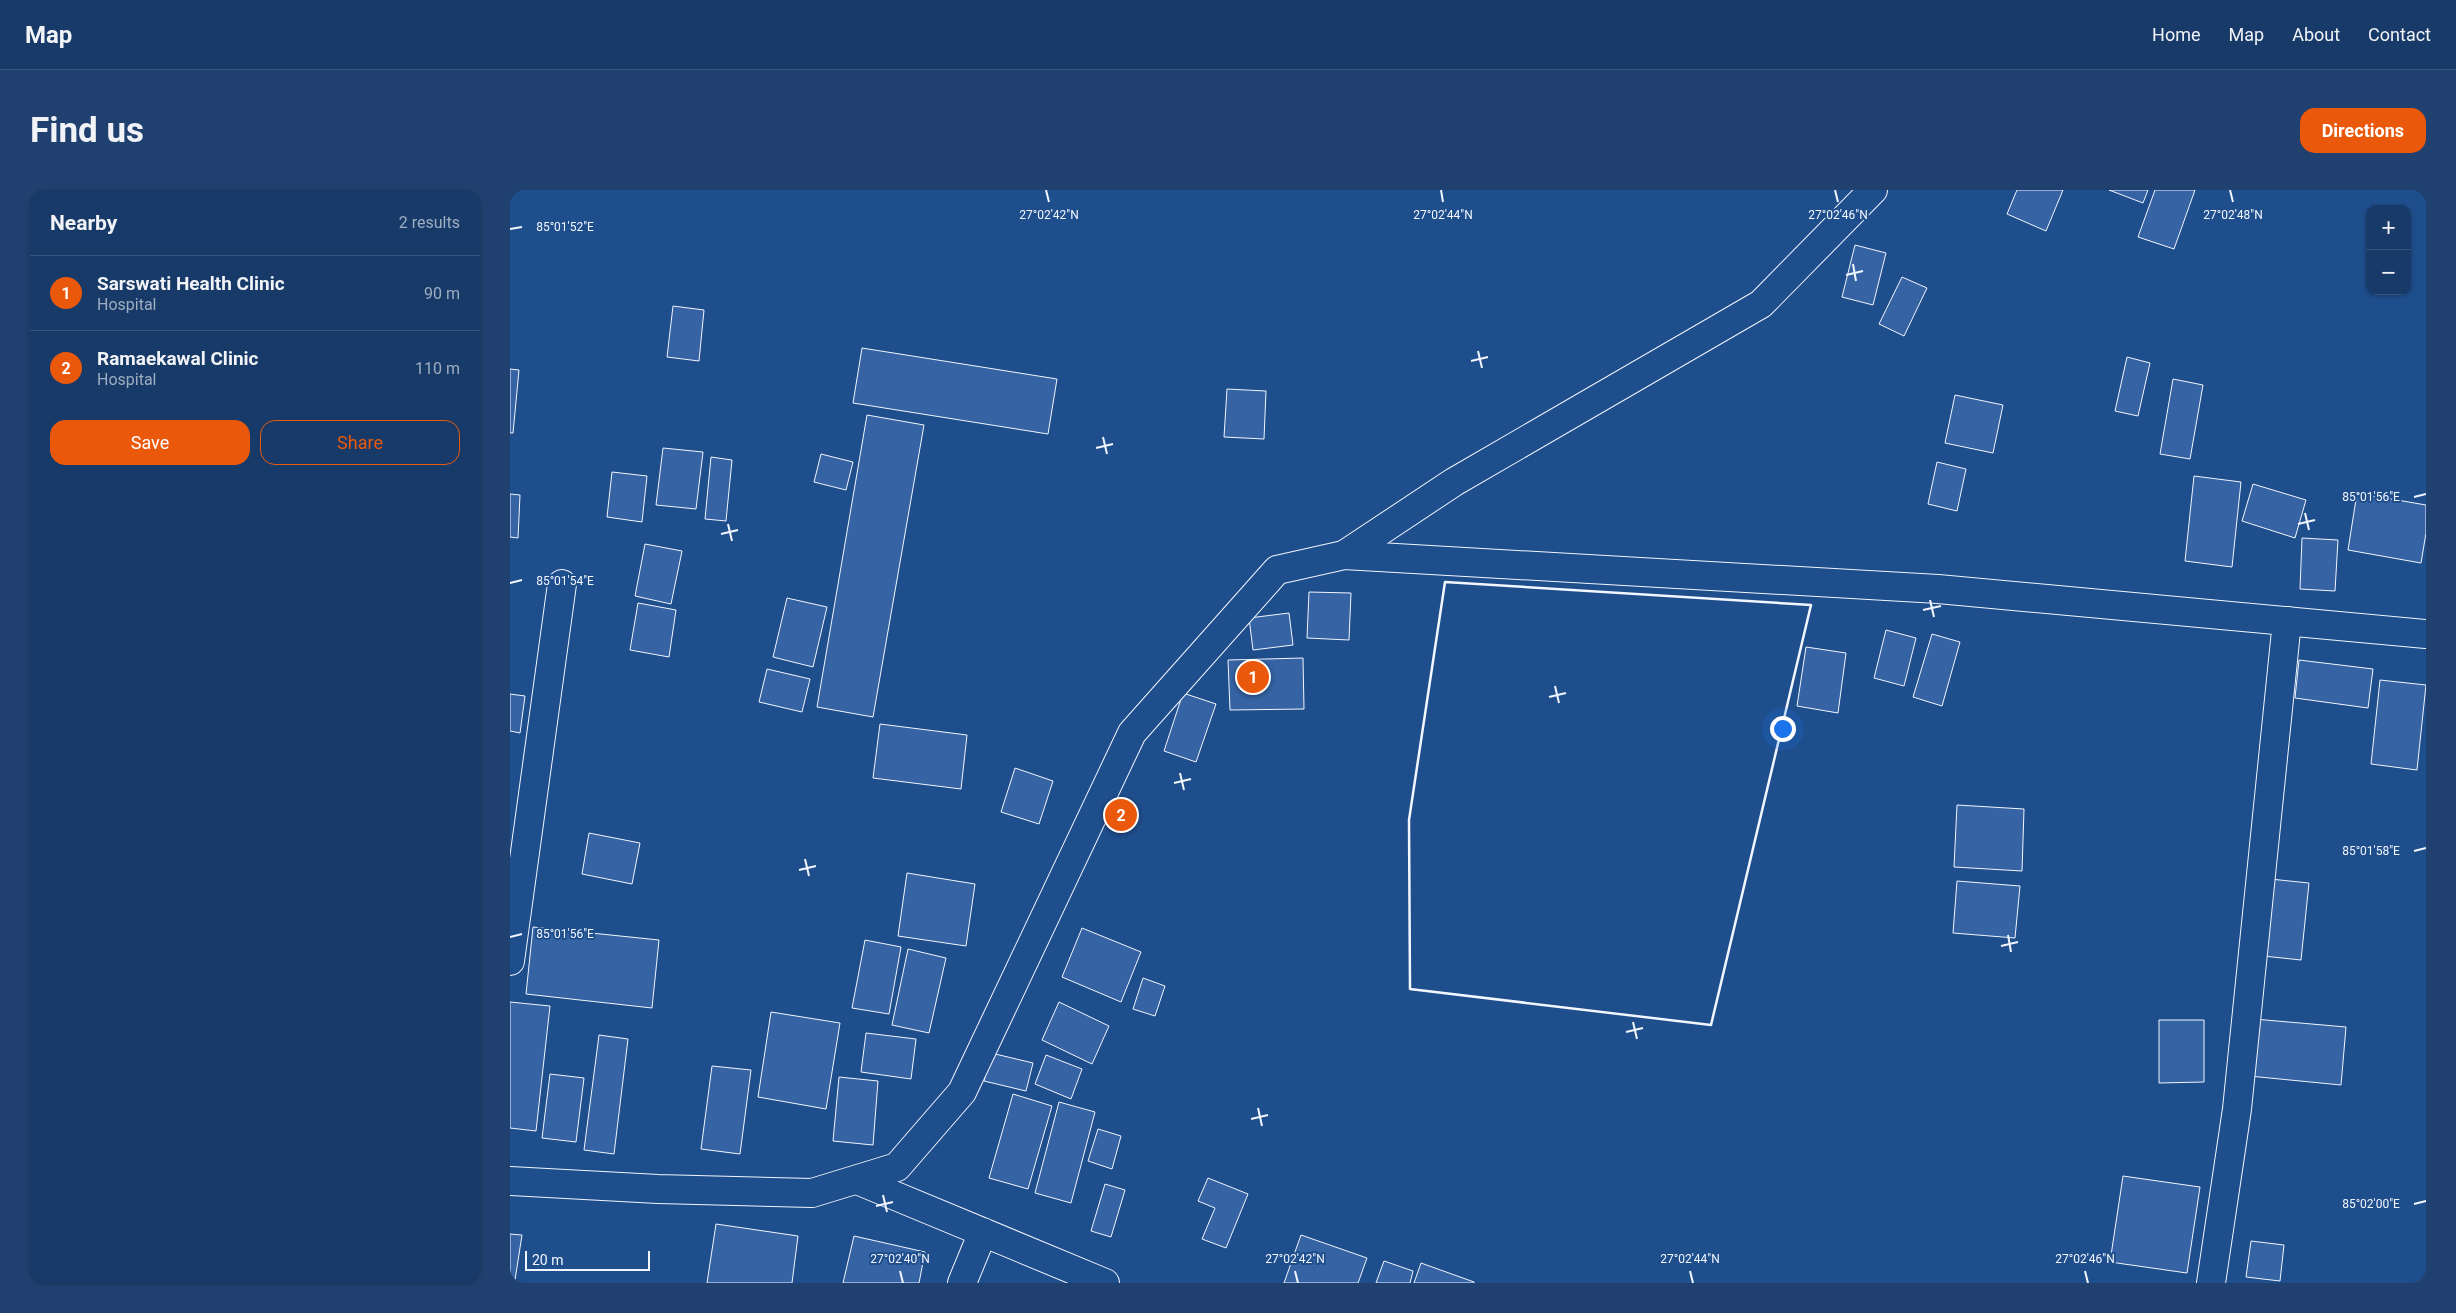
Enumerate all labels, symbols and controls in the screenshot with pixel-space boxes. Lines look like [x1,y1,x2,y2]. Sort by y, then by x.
text: Map [25,21,72,49]
text: Home [2152,24,2201,45]
text: Map [2229,24,2264,45]
text: About [2292,24,2340,45]
text: Contact [2368,24,2431,45]
button: Directions [2300,108,2426,153]
text: Find us [30,110,144,151]
map controls [2366,205,2411,295]
button: + [2366,205,2411,250]
text: 27°02'42"N [1019,208,1079,222]
text: 27°02'44"N [1413,208,1473,222]
text: 27°02'46"N [1808,208,1868,222]
text: 27°02'48"N [2203,208,2263,222]
text: Nearby [50,211,117,235]
text: 2 results [399,213,460,232]
text: 85°01'52"E [536,220,594,234]
button: − [2366,250,2411,295]
text: Sarswati Health Clinic [97,272,285,295]
text: 1 [61,284,71,303]
text: 90 m [424,284,460,303]
text: Hospital [97,295,157,314]
text: Ramaekawal Clinic [97,347,258,370]
text: 2 [61,359,71,378]
text: 110 m [415,359,460,378]
text: Hospital [97,370,157,389]
button: Save [50,420,250,465]
button: Share [260,420,460,465]
text: 85°01'56"E [2342,490,2400,504]
text: 85°01'54"E [536,574,594,588]
pin: 1 [1237,658,1269,696]
your location [1770,716,1796,742]
pin: 2 [1105,796,1137,834]
text: 85°01'58"E [2342,844,2400,858]
text: 85°01'56"E [536,927,594,941]
text: 85°02'00"E [2342,1197,2400,1211]
scale bar [525,1248,650,1271]
text: 20 m [532,1252,564,1268]
text: 27°02'40"N [870,1252,930,1266]
text: 27°02'42"N [1265,1252,1325,1266]
text: 27°02'44"N [1660,1252,1720,1266]
text: 27°02'46"N [2055,1252,2115,1266]

